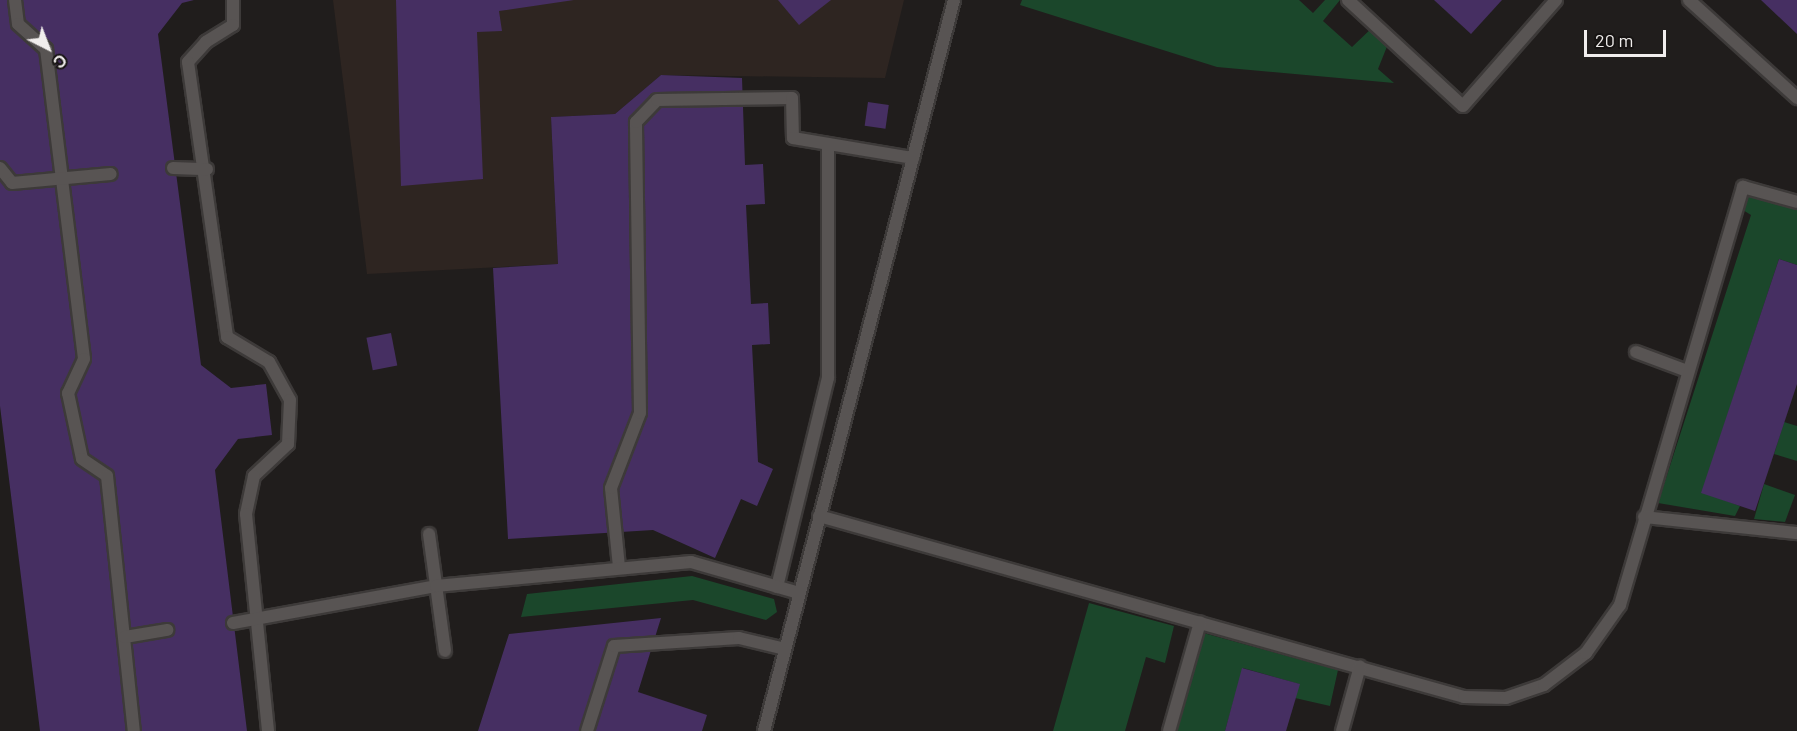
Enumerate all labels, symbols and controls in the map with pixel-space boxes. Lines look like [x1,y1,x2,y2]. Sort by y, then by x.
north arrow [18,18,78,78]
scale bar [1587,18,1670,56]
text: 20 m [1595,29,1633,51]
text: С [50,51,71,73]

